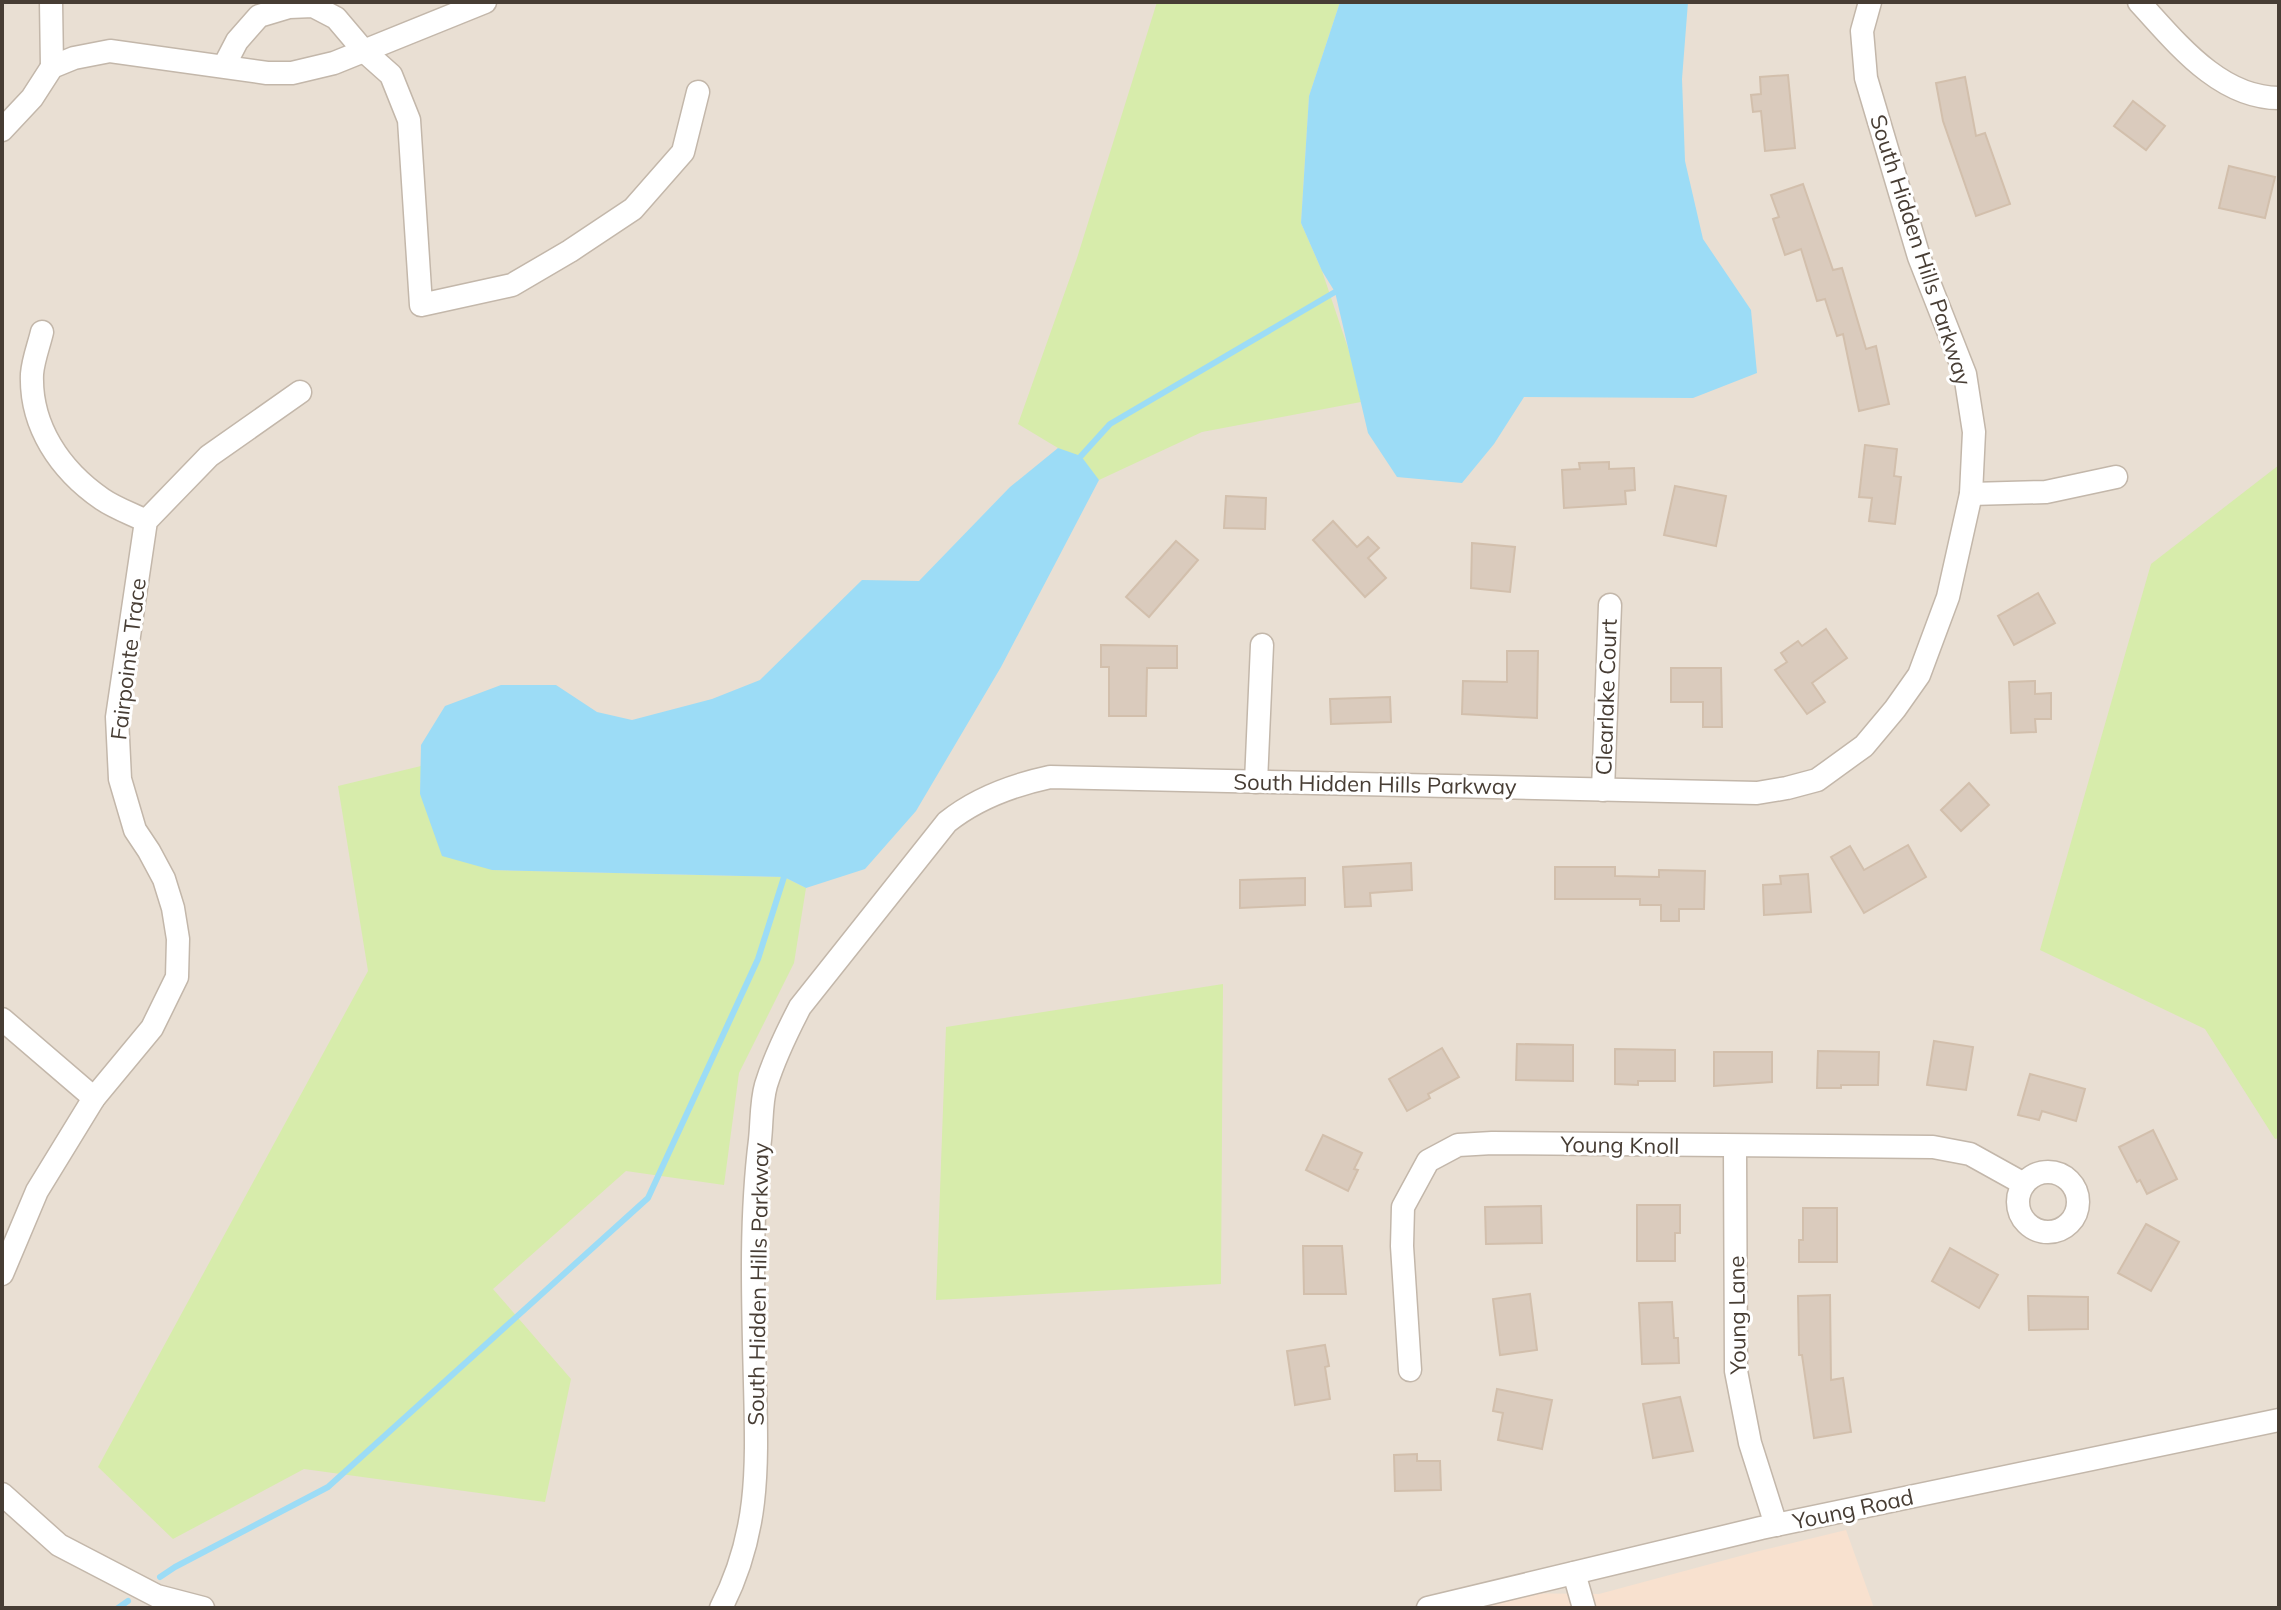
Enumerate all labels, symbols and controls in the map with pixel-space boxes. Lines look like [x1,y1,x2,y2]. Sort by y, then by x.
street label: South Hidden Hills Parkway [1864,111,1978,389]
street label: Fairpointe Trace [104,576,152,742]
street label: Clearlake Court [1589,618,1623,776]
street label: South Hidden Hills Parkway [1233,768,1517,800]
street label: Young Knoll [1559,1130,1680,1160]
street label: South Hidden Hills Parkway [742,1142,774,1426]
street label: Young Lane [1722,1255,1752,1376]
street label: Young Road [1789,1483,1916,1536]

